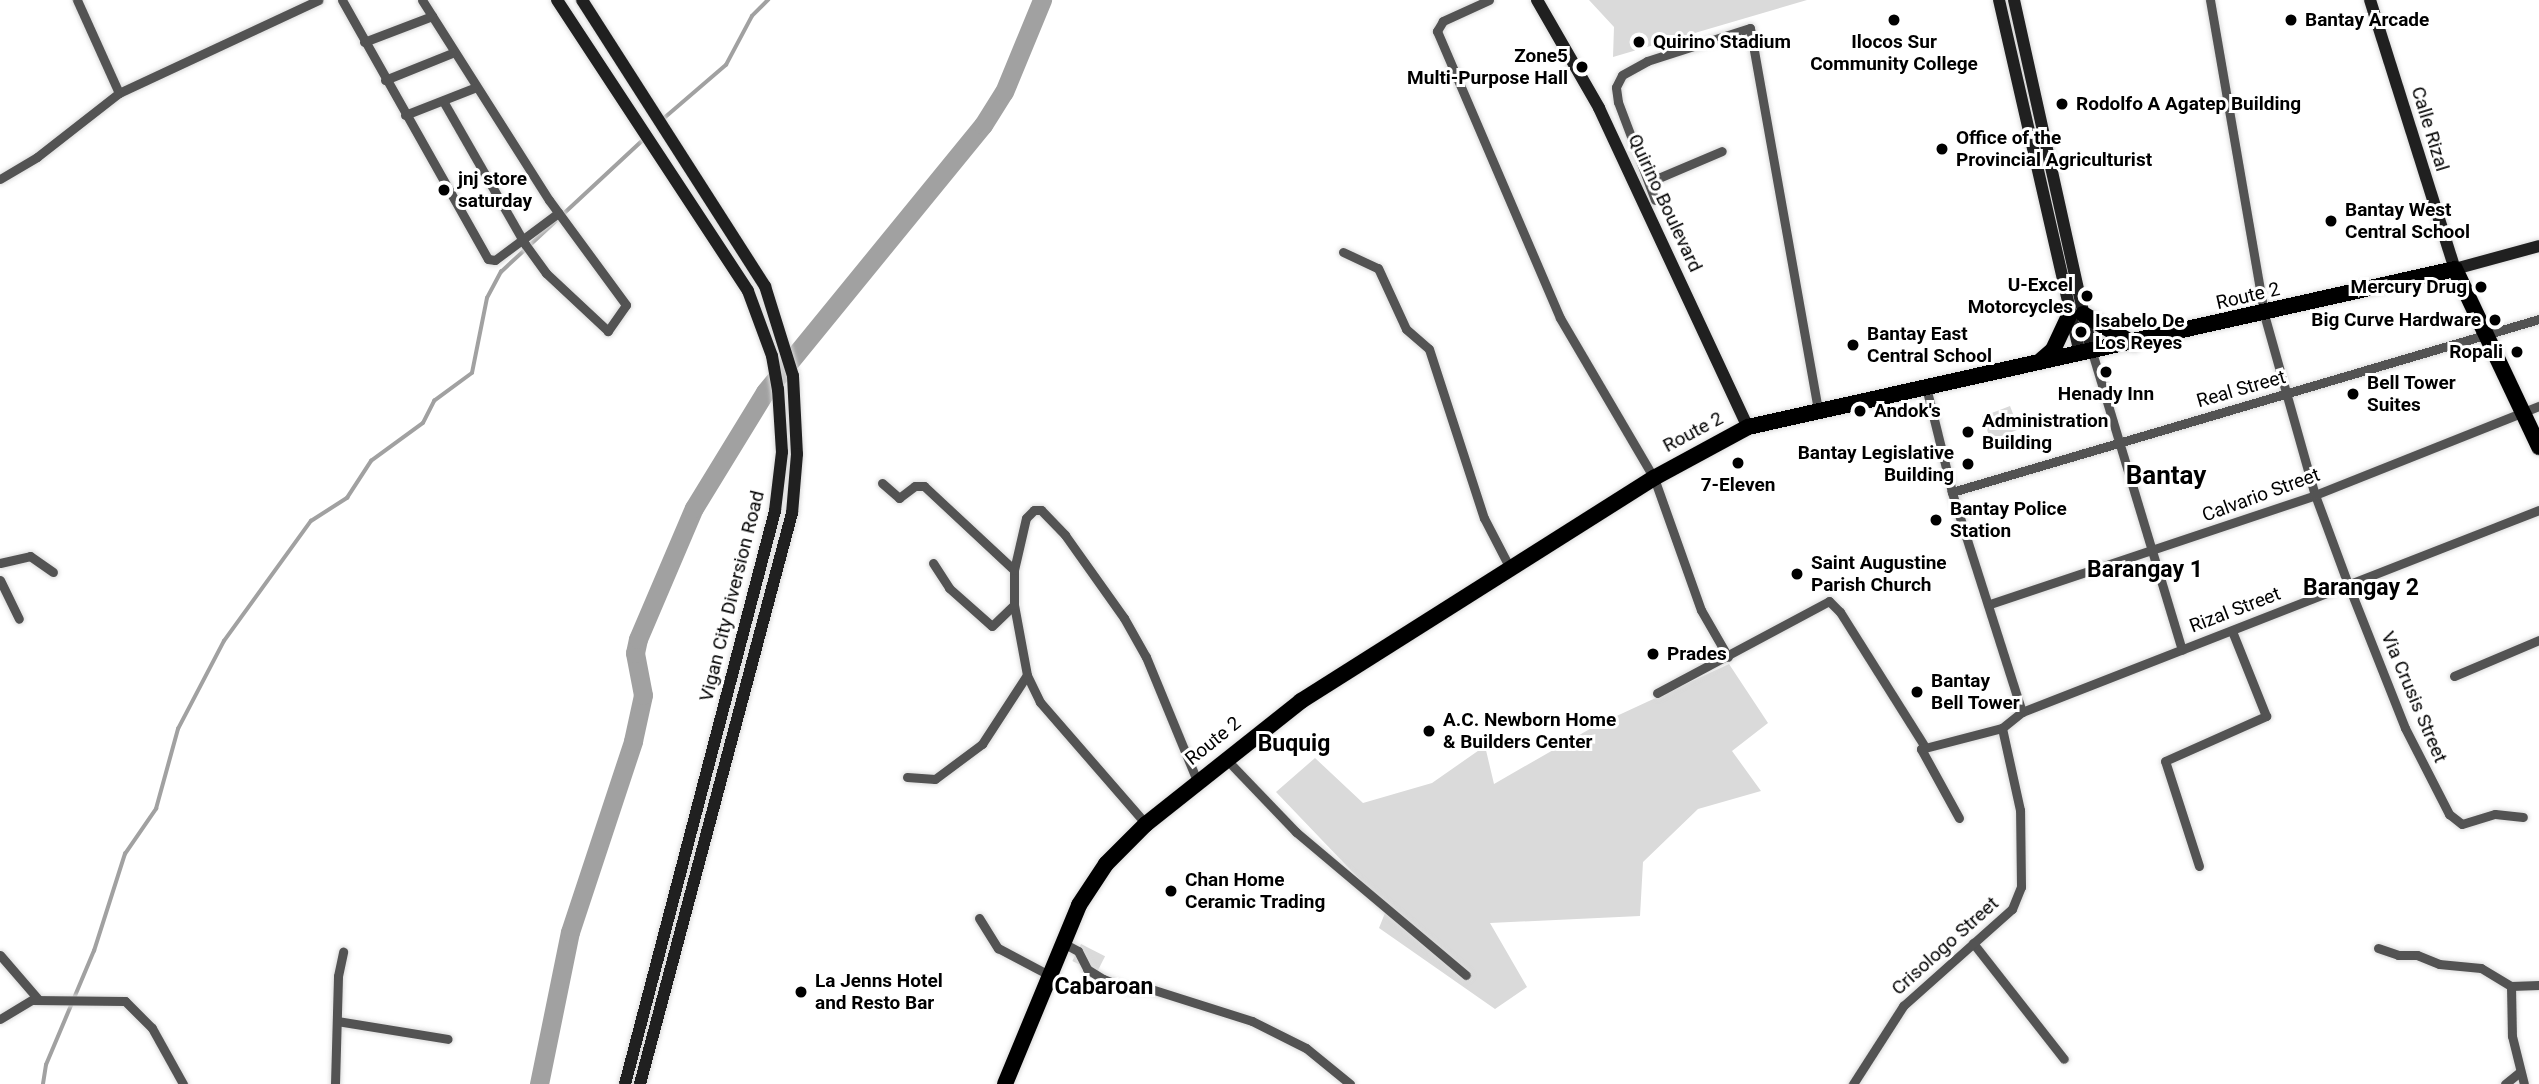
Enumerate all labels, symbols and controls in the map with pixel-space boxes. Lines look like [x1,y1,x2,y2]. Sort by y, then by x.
place label: Bantay Arcade [2305,9,2429,31]
marker: Ilocos Sur Community College [1886,12,1902,28]
marker: Bantay Arcade [2283,12,2299,28]
place label: Quirino Stadium [1653,31,1791,53]
place label: Ilocos Sur Community College [1810,31,1978,75]
marker: Quirino Stadium [1631,34,1647,50]
place label: Zone5 Multi-Purpose Hall [1407,45,1568,89]
marker: Zone5 Multi-Purpose Hall [1574,59,1590,75]
street label: Calle Rizal [2406,84,2454,174]
place label: Rodolfo A Agatep Building [2076,93,2301,115]
marker: Rodolfo A Agatep Building [2054,96,2070,112]
place label: Office of the Provincial Agriculturist [1956,127,2152,171]
street label: Quirino Boulevard [1623,130,1707,276]
marker: Office of the Provincial Agriculturist [1934,141,1950,157]
place label: jnj store saturday [458,168,532,212]
marker: jnj store saturday [436,182,452,198]
place label: Bantay West Central School [2345,199,2470,243]
marker: Bantay West Central School [2323,213,2339,229]
place label: U-Excel Motorcycles [1968,274,2073,318]
place label: Mercury Drug [2351,276,2467,298]
street label: Route 2 [2214,278,2282,314]
marker: Mercury Drug [2473,279,2489,295]
marker: U-Excel Motorcycles [2079,288,2095,304]
place label: Big Curve Hardware [2311,309,2481,331]
place label: Isabelo De Los Reyes [2095,310,2185,354]
marker: Big Curve Hardware [2487,312,2503,328]
place label: Bantay East Central School [1867,323,1992,367]
marker: Isabelo De Los Reyes [2073,324,2089,340]
marker: Bantay East Central School [1845,337,1861,353]
place label: Ropali [2449,341,2503,363]
marker: Ropali [2509,344,2525,360]
marker: Henady Inn [2098,364,2114,380]
street label: Real Street [2194,365,2288,413]
place label: Bell Tower Suites [2367,372,2456,416]
place label: Henady Inn [2058,383,2154,405]
marker: Bell Tower Suites [2345,386,2361,402]
place label: Andok's [1874,400,1941,422]
marker: Andok's [1852,403,1868,419]
street label: Route 2 [1659,407,1727,457]
place label: Administration Building [1982,410,2108,454]
marker: Administration Building [1960,424,1976,440]
place label: Bantay Legislative Building [1798,442,1954,486]
marker: 7-Eleven [1730,455,1746,471]
marker: Bantay Legislative Building [1960,456,1976,472]
district label: Bantay [2126,460,2206,492]
street label: Calvario Street [2199,463,2323,527]
place label: 7-Eleven [1701,474,1775,496]
street label: Vigan City Diversion Road [695,488,769,704]
place label: Bantay Police Station [1950,498,2067,542]
marker: Bantay Police Station [1928,512,1944,528]
place label: Saint Augustine Parish Church [1811,552,1947,596]
district label: Barangay 1 [2087,556,2203,584]
marker: Saint Augustine Parish Church [1789,566,1805,582]
district label: Barangay 2 [2303,574,2419,602]
street label: Rizal Street [2186,582,2284,638]
street label: Via Crusis Street [2376,628,2452,766]
place label: Prades [1667,643,1727,665]
marker: Prades [1645,646,1661,662]
place label: Bantay Bell Tower [1931,670,2020,714]
marker: Bantay Bell Tower [1909,684,1925,700]
place label: A.C. Newborn Home & Builders Center [1443,709,1616,753]
street label: Route 2 [1181,712,1245,770]
marker: A.C. Newborn Home & Builders Center [1421,723,1437,739]
district label: Buquig [1258,730,1330,758]
place label: Chan Home Ceramic Trading [1185,869,1326,913]
marker: Chan Home Ceramic Trading [1163,883,1179,899]
street label: Crisologo Street [1887,892,2003,1000]
place label: La Jenns Hotel and Resto Bar [815,970,943,1014]
district label: Cabaroan [1055,973,1153,1001]
marker: La Jenns Hotel and Resto Bar [793,984,809,1000]

